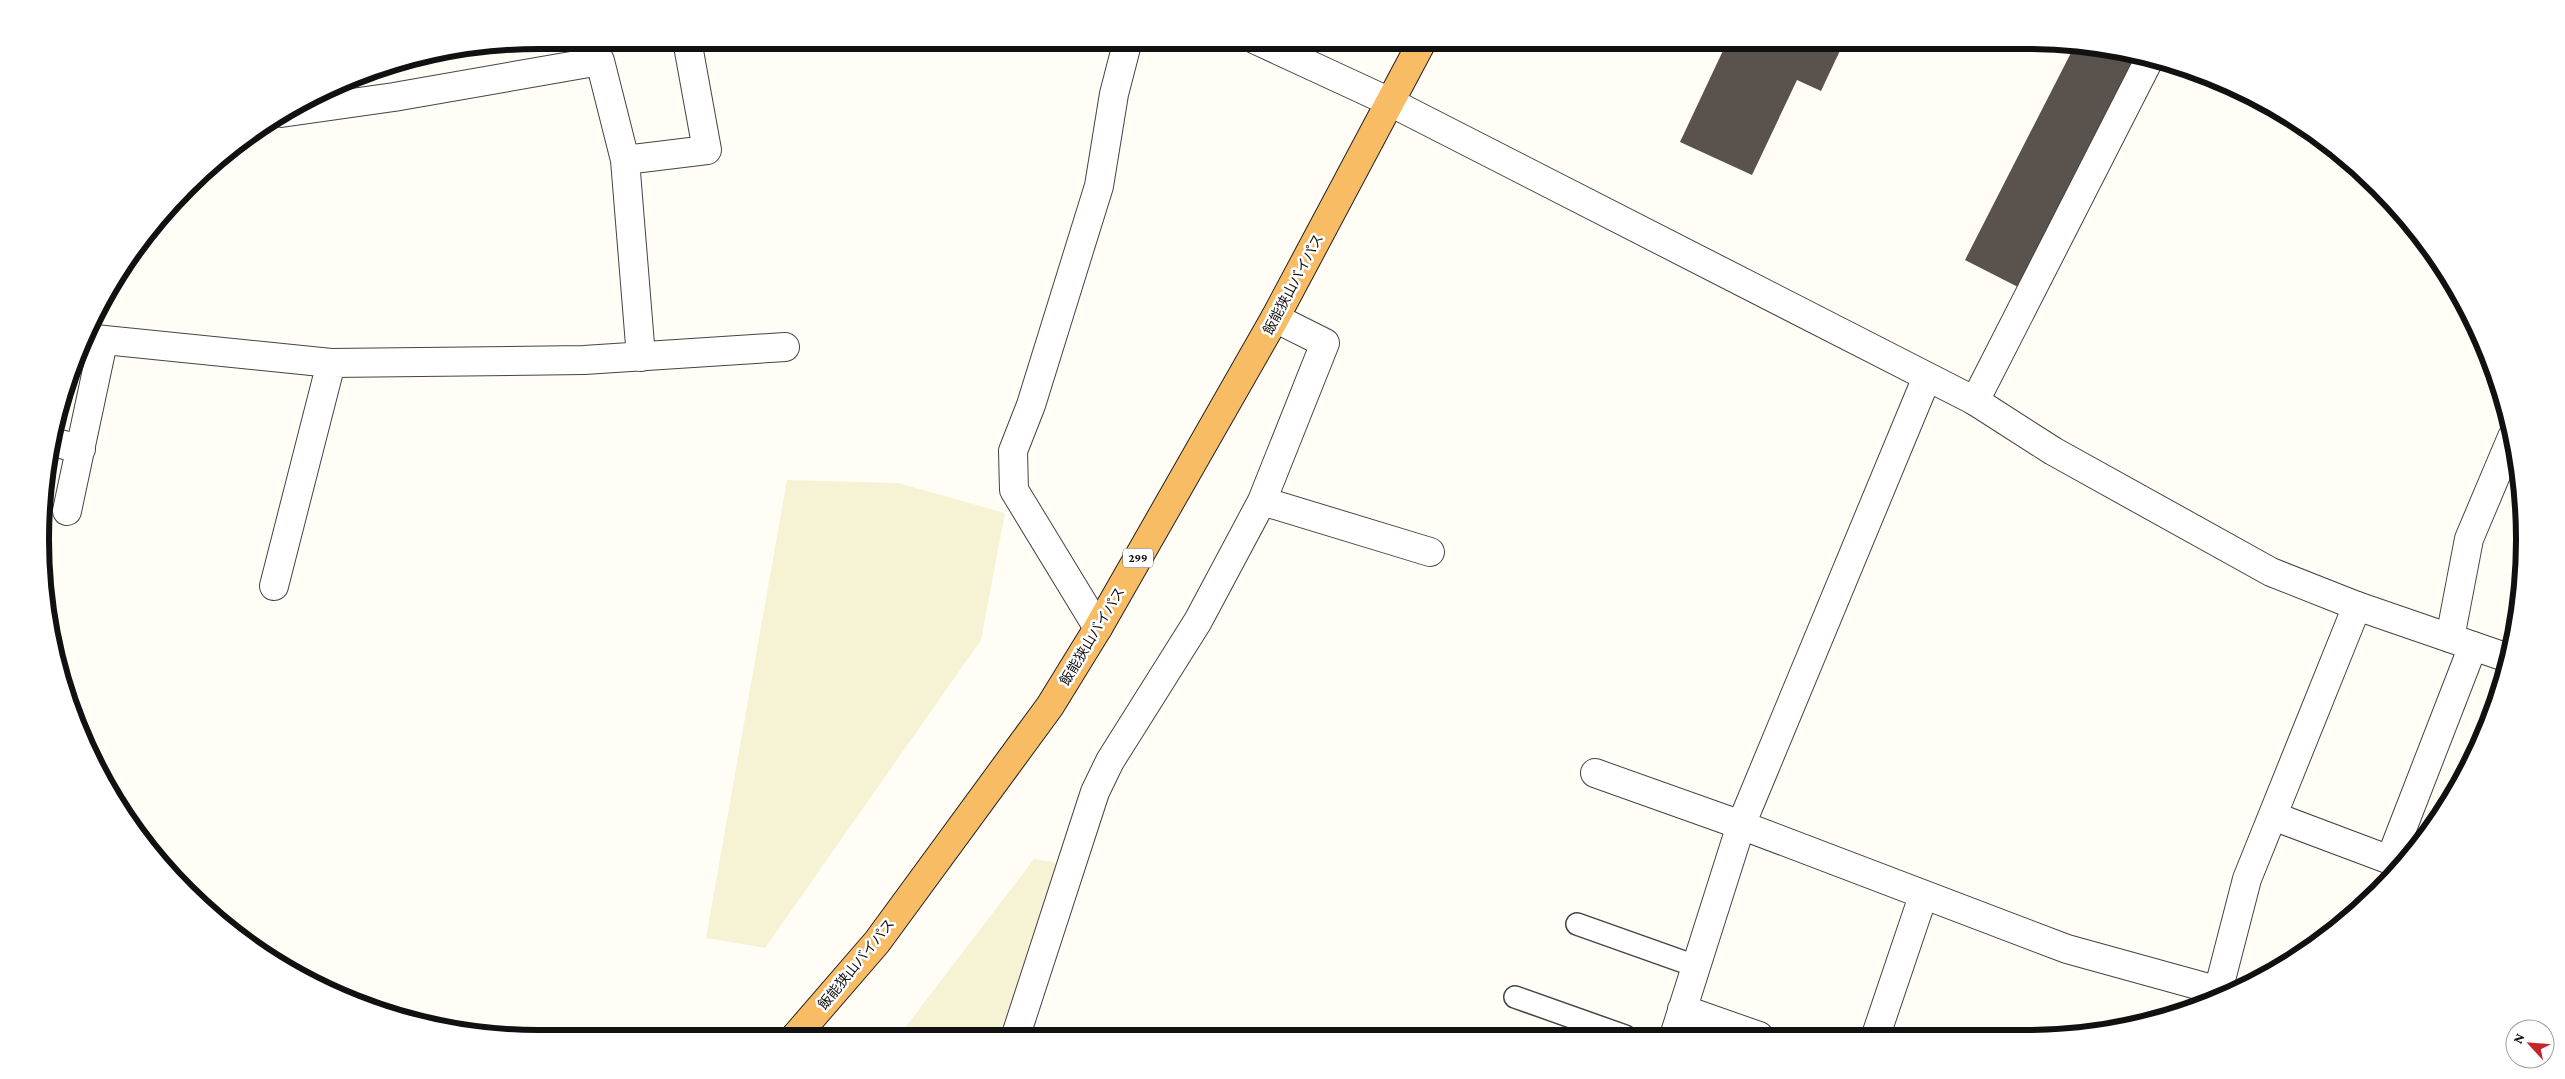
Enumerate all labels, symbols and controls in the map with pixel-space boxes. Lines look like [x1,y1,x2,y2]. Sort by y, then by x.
street label: 飯能狭山バイパス [1260,231,1326,337]
road number: 299 [1123,548,1153,568]
street label: 飯能狭山バイパス [1056,584,1128,688]
street label: 飯能狭山バイパス [815,916,897,1012]
north arrow [2505,1019,2555,1069]
text: N [2509,1030,2528,1046]

